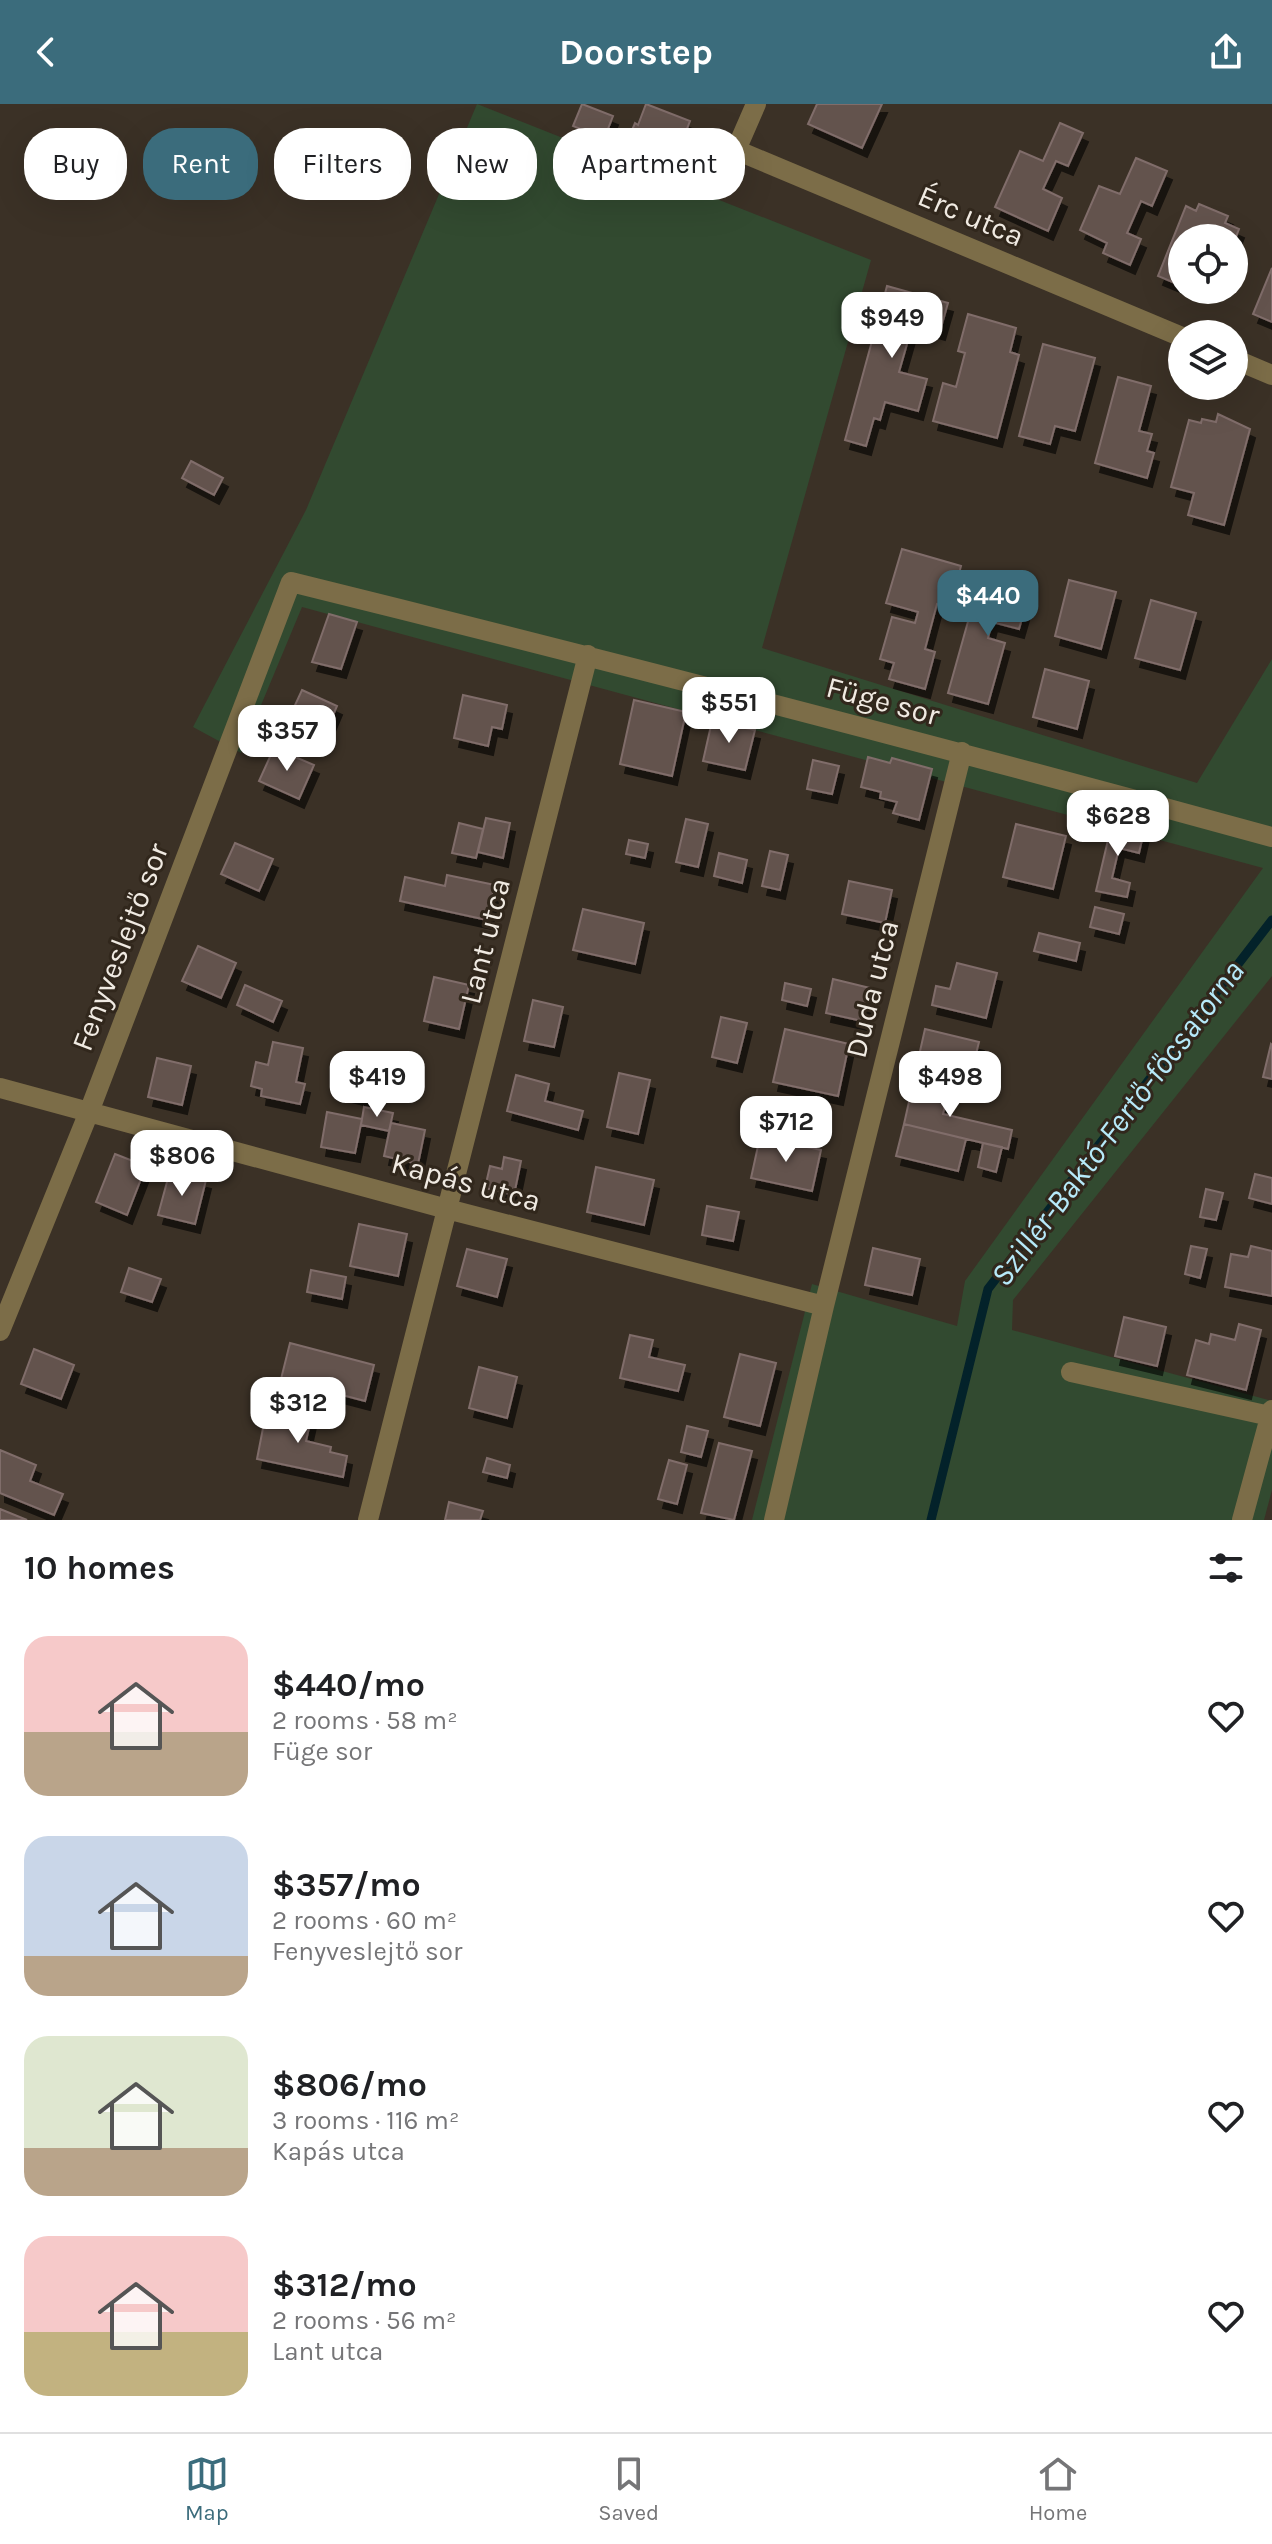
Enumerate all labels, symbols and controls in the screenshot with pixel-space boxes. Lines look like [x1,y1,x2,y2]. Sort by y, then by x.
icon: back [24,30,68,74]
icon: share [1204,30,1248,74]
text: Doorstep [559,31,713,73]
chip: Buy [24,128,127,200]
chip: Rent [143,128,258,200]
chip: Filters [274,128,411,200]
chip: New [427,128,537,200]
chip: Apartment [553,128,745,200]
street label: Érc utca [913,178,1029,254]
map controls [1168,224,1248,400]
button: locate [1168,224,1248,304]
pin: $949 [845,292,939,360]
text: $949 [859,302,925,333]
button: layers [1168,320,1248,400]
pin: $440 [941,570,1035,638]
text: $440 [955,580,1021,611]
street label: Füge sor [822,669,944,733]
pin: $551 [682,677,776,745]
text: $551 [700,687,758,718]
pin: $357 [240,705,334,773]
text: $357 [256,715,318,746]
pin: $628 [1071,790,1165,858]
text: $628 [1085,800,1151,831]
street label: Fenyveslejtő sor [64,838,176,1056]
street label: Lant utca [452,874,518,1008]
street label: Duda utca [837,916,907,1062]
water label: Szillér-Baktó-Fertő-főcsatorna [983,953,1252,1293]
pin: $419 [330,1051,424,1119]
pin: $498 [903,1051,997,1119]
text: $419 [348,1061,406,1092]
text: $498 [917,1061,983,1092]
pin: $712 [739,1096,833,1164]
text: $712 [758,1106,814,1137]
pin: $806 [135,1130,229,1198]
text: $806 [149,1140,215,1171]
street label: Kapás utca [387,1145,545,1219]
pin: $312 [251,1377,345,1445]
text: $312 [268,1387,328,1418]
icon: filters [1204,1546,1248,1590]
text: 10 homes [24,1548,175,1588]
text: $440/mo [272,1665,425,1705]
icon: home [88,1668,184,1764]
icon: heart [1204,1694,1248,1738]
text: 2 rooms · 58 m² [272,1705,458,1736]
text: Füge sor [272,1736,372,1767]
text: $357/mo [272,1865,421,1905]
icon: home [88,1868,184,1964]
icon: heart [1204,1894,1248,1938]
text: 2 rooms · 60 m² [272,1905,457,1936]
text: Fenyveslejtő sor [272,1936,462,1967]
text: $806/mo [272,2065,427,2105]
icon: home [88,2068,184,2164]
icon: heart [1204,2094,1248,2138]
text: 3 rooms · 116 m² [272,2105,459,2136]
text: Kapás utca [272,2136,405,2167]
text: $312/mo [272,2265,417,2305]
icon: home [88,2268,184,2364]
icon: heart [1204,2294,1248,2338]
text: 2 rooms · 56 m² [272,2305,457,2336]
text: Lant utca [272,2336,383,2367]
tab: Map [185,2452,229,2526]
tab: Saved [598,2452,659,2526]
tab: Home [1029,2452,1087,2526]

